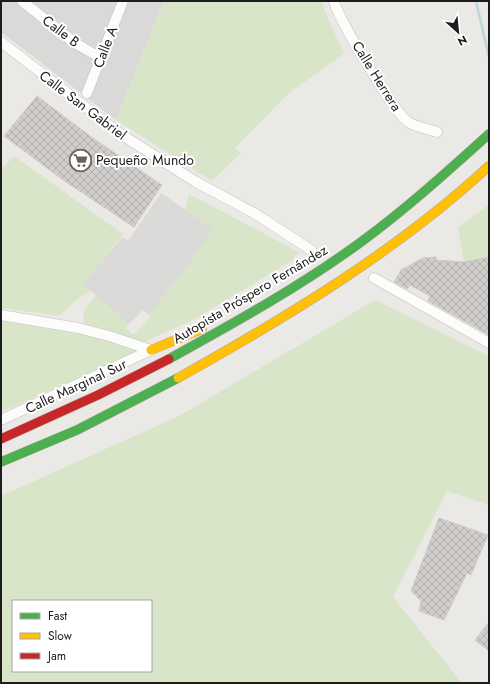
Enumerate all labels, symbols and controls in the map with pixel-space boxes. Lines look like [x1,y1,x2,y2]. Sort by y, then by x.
street label: Calle B [38,10,84,52]
north arrow [438,12,478,52]
street label: Calle A [88,22,122,71]
text: N [455,32,470,50]
street label: Calle Herrera [347,37,407,115]
street label: Calle San Gabriel [35,66,131,144]
supermarket icon: Pequeño Mundo [67,147,93,173]
place label: Pequeño Mundo [96,150,194,170]
street label: Autopista Próspero Fernández [169,239,332,348]
street label: Calle Marginal Sur [22,354,130,418]
legend [12,600,152,672]
text: Fast [48,607,67,625]
text: Slow [48,627,73,645]
text: Jam [46,647,66,665]

